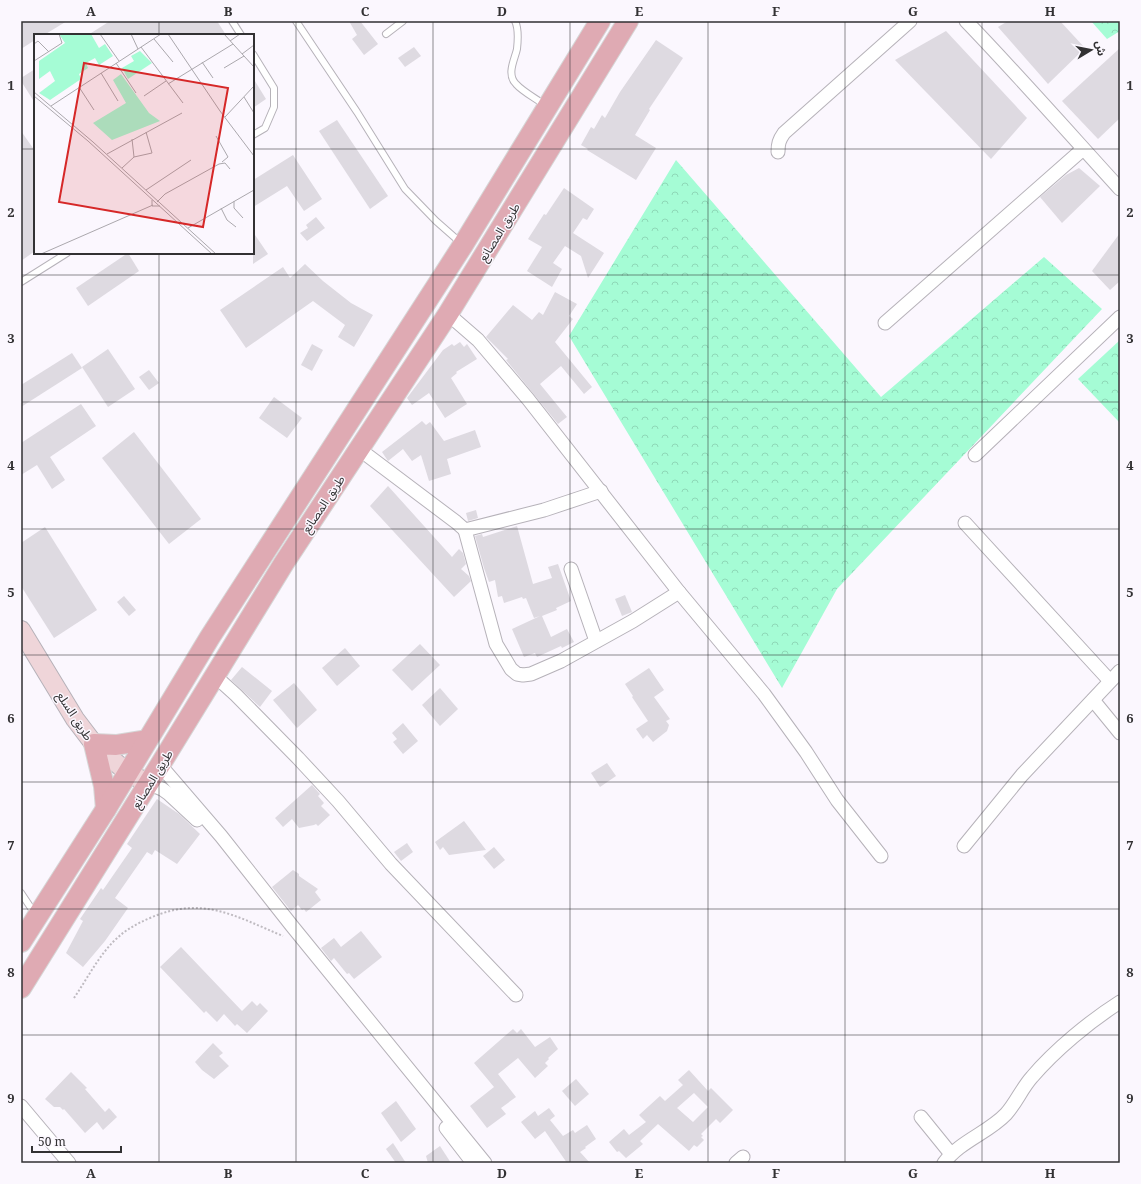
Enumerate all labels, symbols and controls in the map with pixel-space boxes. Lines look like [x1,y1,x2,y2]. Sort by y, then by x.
text: A [86,2,96,20]
text: B [224,2,233,20]
text: C [361,2,370,20]
text: D [497,2,507,20]
text: E [635,2,644,20]
text: F [772,2,780,20]
text: G [908,2,918,20]
text: H [1045,2,1056,20]
north arrow [1071,30,1111,70]
inset map [34,34,254,254]
text: ش [1093,39,1110,57]
text: 1 [7,76,15,94]
text: 1 [1126,76,1134,94]
street label: طريق المصانع [474,199,525,265]
text: 2 [7,203,15,221]
text: 2 [1126,203,1134,221]
text: 3 [7,329,15,347]
text: 3 [1126,329,1134,347]
text: 4 [7,456,15,474]
text: 4 [1126,456,1134,474]
street label: طريق المصانع [297,472,349,537]
text: 5 [7,583,15,601]
text: 5 [1126,583,1134,601]
street label: طريق السلع [52,688,97,744]
text: 6 [7,709,15,727]
text: 6 [1126,709,1134,727]
street label: طريق المصانع [127,746,178,812]
text: 7 [7,836,15,854]
text: 7 [1126,836,1134,854]
text: 8 [7,963,15,981]
text: 8 [1126,963,1134,981]
text: 9 [7,1089,15,1107]
text: 9 [1126,1089,1134,1107]
scale bar [32,1128,121,1154]
text: 50 m [38,1133,66,1150]
text: A [86,1164,96,1182]
text: B [224,1164,233,1182]
text: C [361,1164,370,1182]
text: D [497,1164,507,1182]
text: E [635,1164,644,1182]
text: F [772,1164,780,1182]
text: G [908,1164,918,1182]
text: H [1045,1164,1056,1182]

